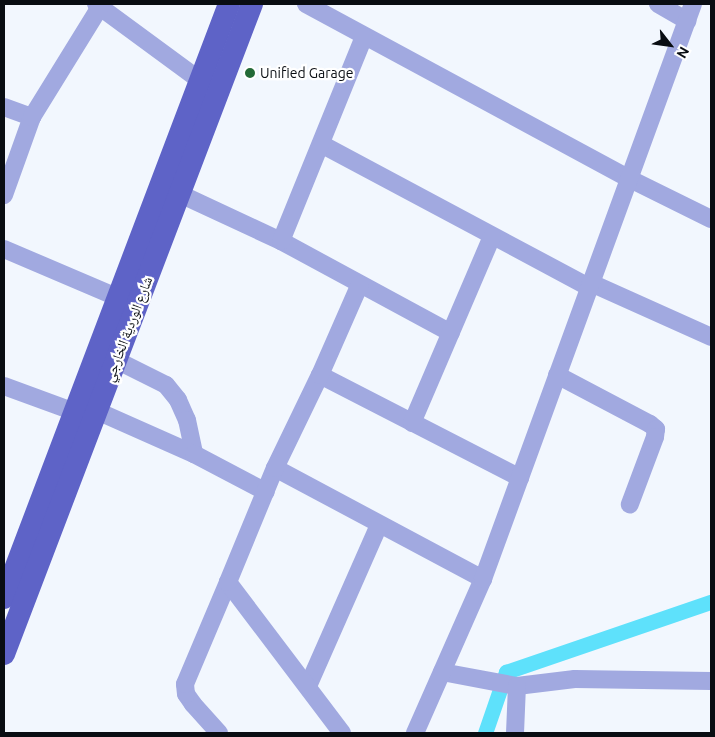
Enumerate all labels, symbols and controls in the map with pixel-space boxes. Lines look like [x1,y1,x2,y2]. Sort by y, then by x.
north arrow [645,20,695,70]
text: N [673,44,693,61]
place label: Unified Garage [260,65,354,81]
marker: Unified Garage [244,67,256,79]
street label: شارع الوردية الخارجي [100,274,156,384]

